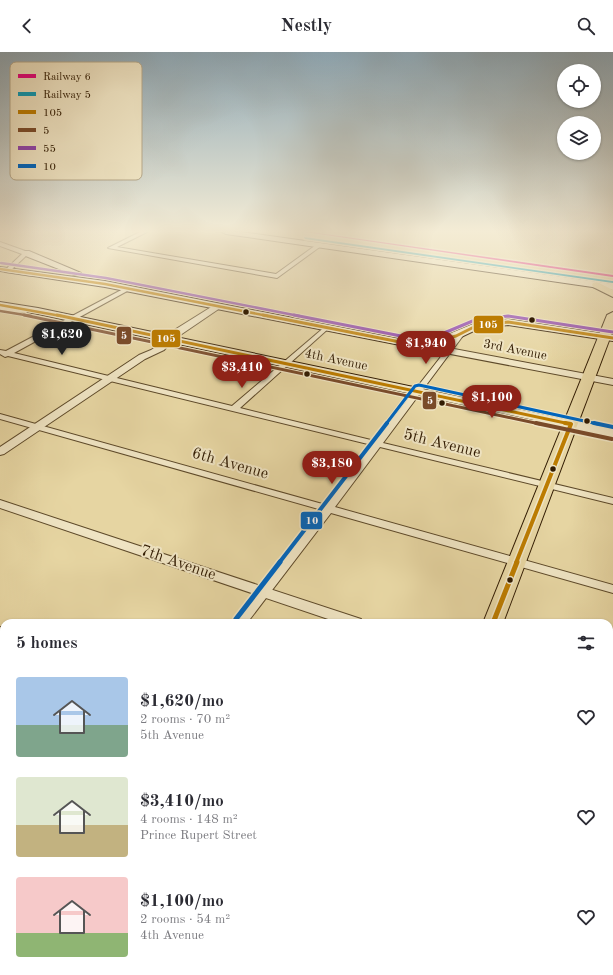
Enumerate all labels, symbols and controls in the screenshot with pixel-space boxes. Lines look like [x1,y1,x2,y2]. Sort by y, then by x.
icon: back [16,15,38,37]
icon: search [575,15,597,37]
text: Nestly [281,17,332,35]
legend [10,62,142,180]
map controls [557,64,601,160]
button: locate [557,64,601,108]
text: Railway 6 [43,72,91,83]
text: Railway 5 [43,90,91,101]
text: 105 [43,108,62,119]
button: layers [557,116,601,160]
text: 5 [43,126,49,137]
text: 55 [43,144,56,155]
text: 10 [43,162,56,173]
unlabelled marker [241,307,251,317]
line badge: 105 [473,315,504,334]
unlabelled marker [527,315,537,325]
text: 105 [478,320,498,331]
pin: $1,620 [29,322,95,356]
line badge: 5 [116,326,132,345]
text: $1,620 [41,328,83,341]
line badge: 105 [151,329,181,348]
text: 5 [121,331,127,342]
pin: $1,940 [393,331,459,365]
text: 105 [156,334,176,345]
text: $1,940 [405,337,447,350]
street label: 3rd Avenue [482,337,548,363]
street label: 4th Avenue [303,347,369,373]
pin: $3,410 [209,355,275,389]
text: $3,410 [221,361,263,374]
unlabelled marker [302,369,312,379]
pin: $1,100 [459,385,525,419]
line badge: 5 [422,391,437,410]
text: $1,100 [471,391,513,404]
text: 5 [427,396,433,407]
unlabelled marker [437,398,447,408]
unlabelled marker [582,416,592,426]
street label: 5th Avenue [402,427,482,461]
street label: 6th Avenue [190,445,270,483]
pin: $3,180 [299,451,365,485]
text: $3,180 [311,457,353,470]
unlabelled marker [548,464,558,474]
line badge: 10 [300,511,323,530]
text: 10 [306,516,318,527]
street label: 7th Avenue [138,543,218,583]
unlabelled marker [505,575,515,585]
icon: filters [575,632,597,654]
text: 5 homes [16,635,78,652]
icon: home [48,693,96,741]
text: $1,620/mo [140,693,224,710]
icon: heart [575,706,597,728]
text: 2 rooms · 70 m² [140,713,230,726]
text: 5th Avenue [140,729,204,742]
icon: home [48,793,96,841]
text: $3,410/mo [140,793,224,810]
icon: heart [575,806,597,828]
text: 4 rooms · 148 m² [140,813,238,826]
text: Prince Rupert Street [140,829,257,842]
icon: home [48,893,96,941]
text: $1,100/mo [140,893,224,910]
icon: heart [575,906,597,928]
text: 2 rooms · 54 m² [140,913,230,926]
text: 4th Avenue [140,929,204,942]

